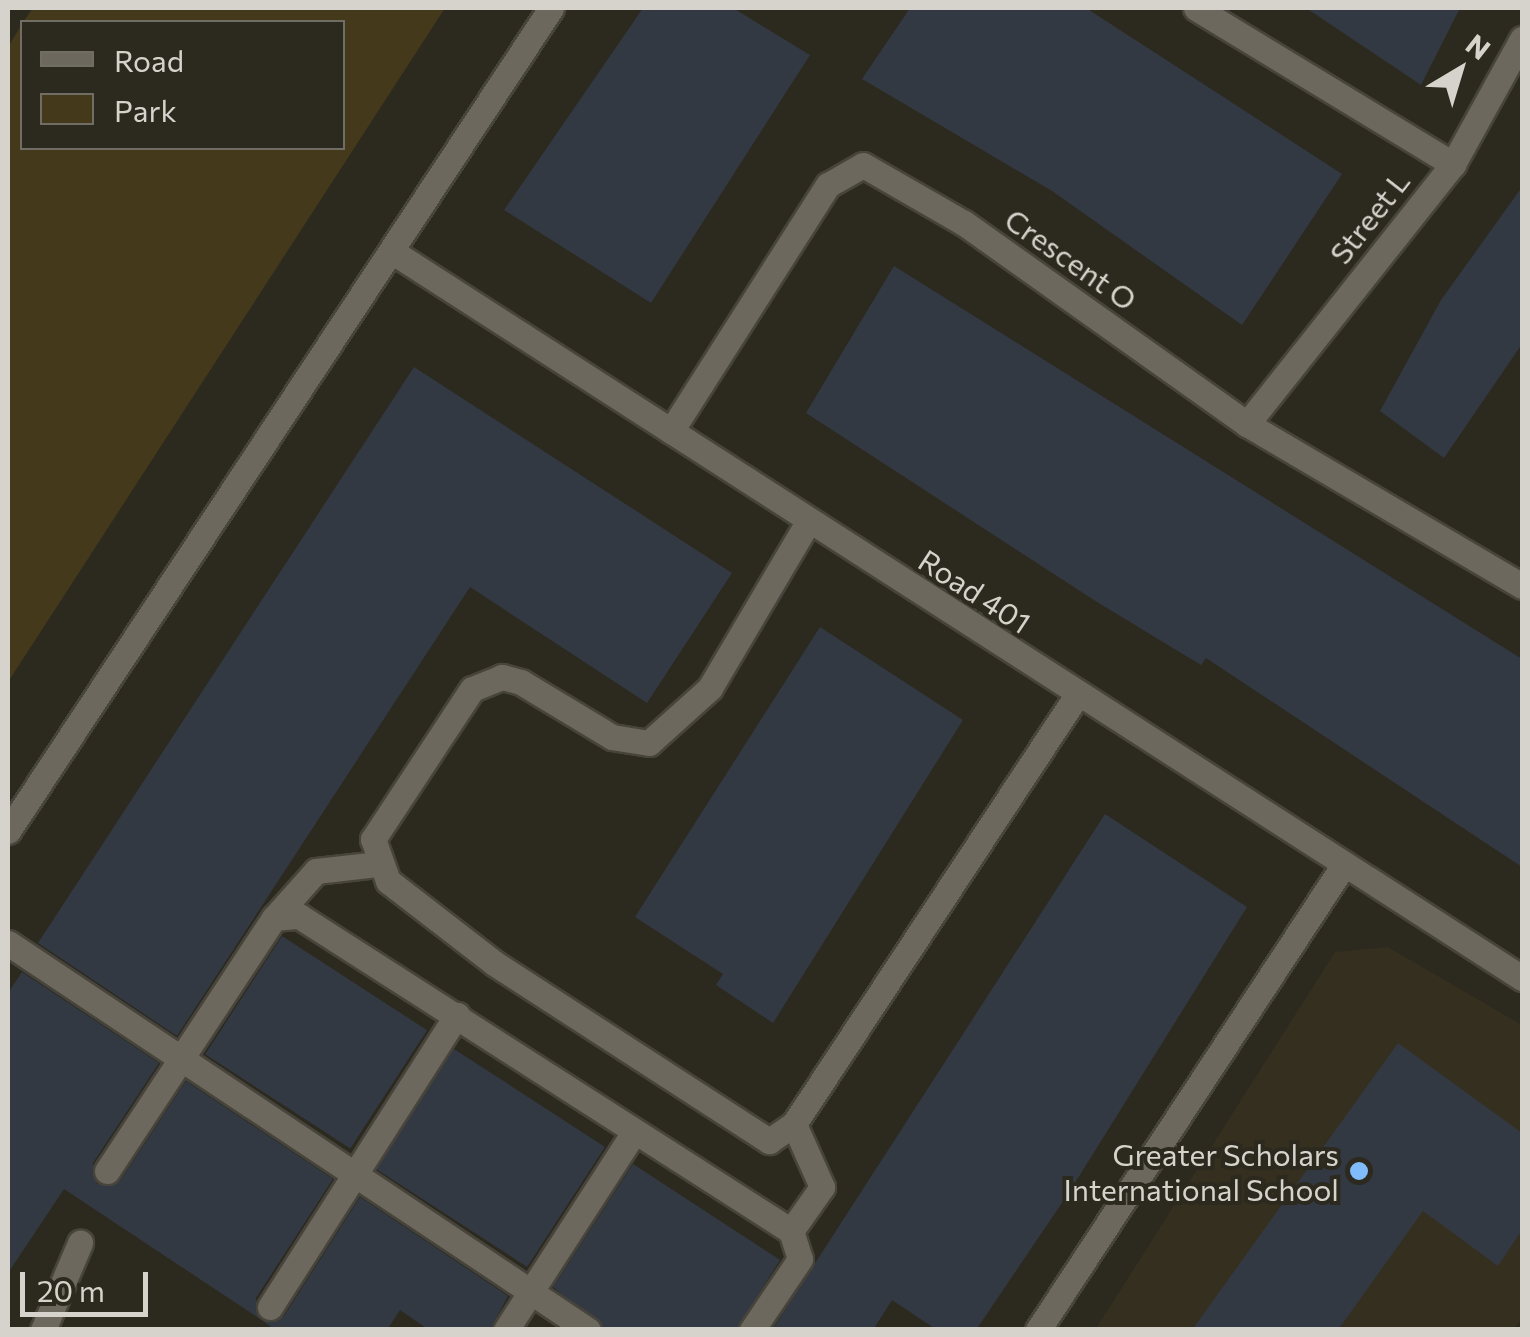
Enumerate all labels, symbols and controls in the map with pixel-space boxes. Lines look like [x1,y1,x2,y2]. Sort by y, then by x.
legend [20,20,345,150]
north arrow [1410,20,1510,120]
text: N [1460,26,1497,66]
text: Road [114,41,184,78]
text: Park [114,91,177,128]
street label: Street L [1322,163,1416,271]
street label: Crescent O [998,201,1144,317]
street label: Road 401 [912,542,1038,640]
place label: Greater Scholars International School [1063,1136,1339,1206]
marker: Greater Scholars International School [1348,1160,1370,1182]
scale bar [25,1252,152,1314]
text: 20 m [37,1271,105,1308]

